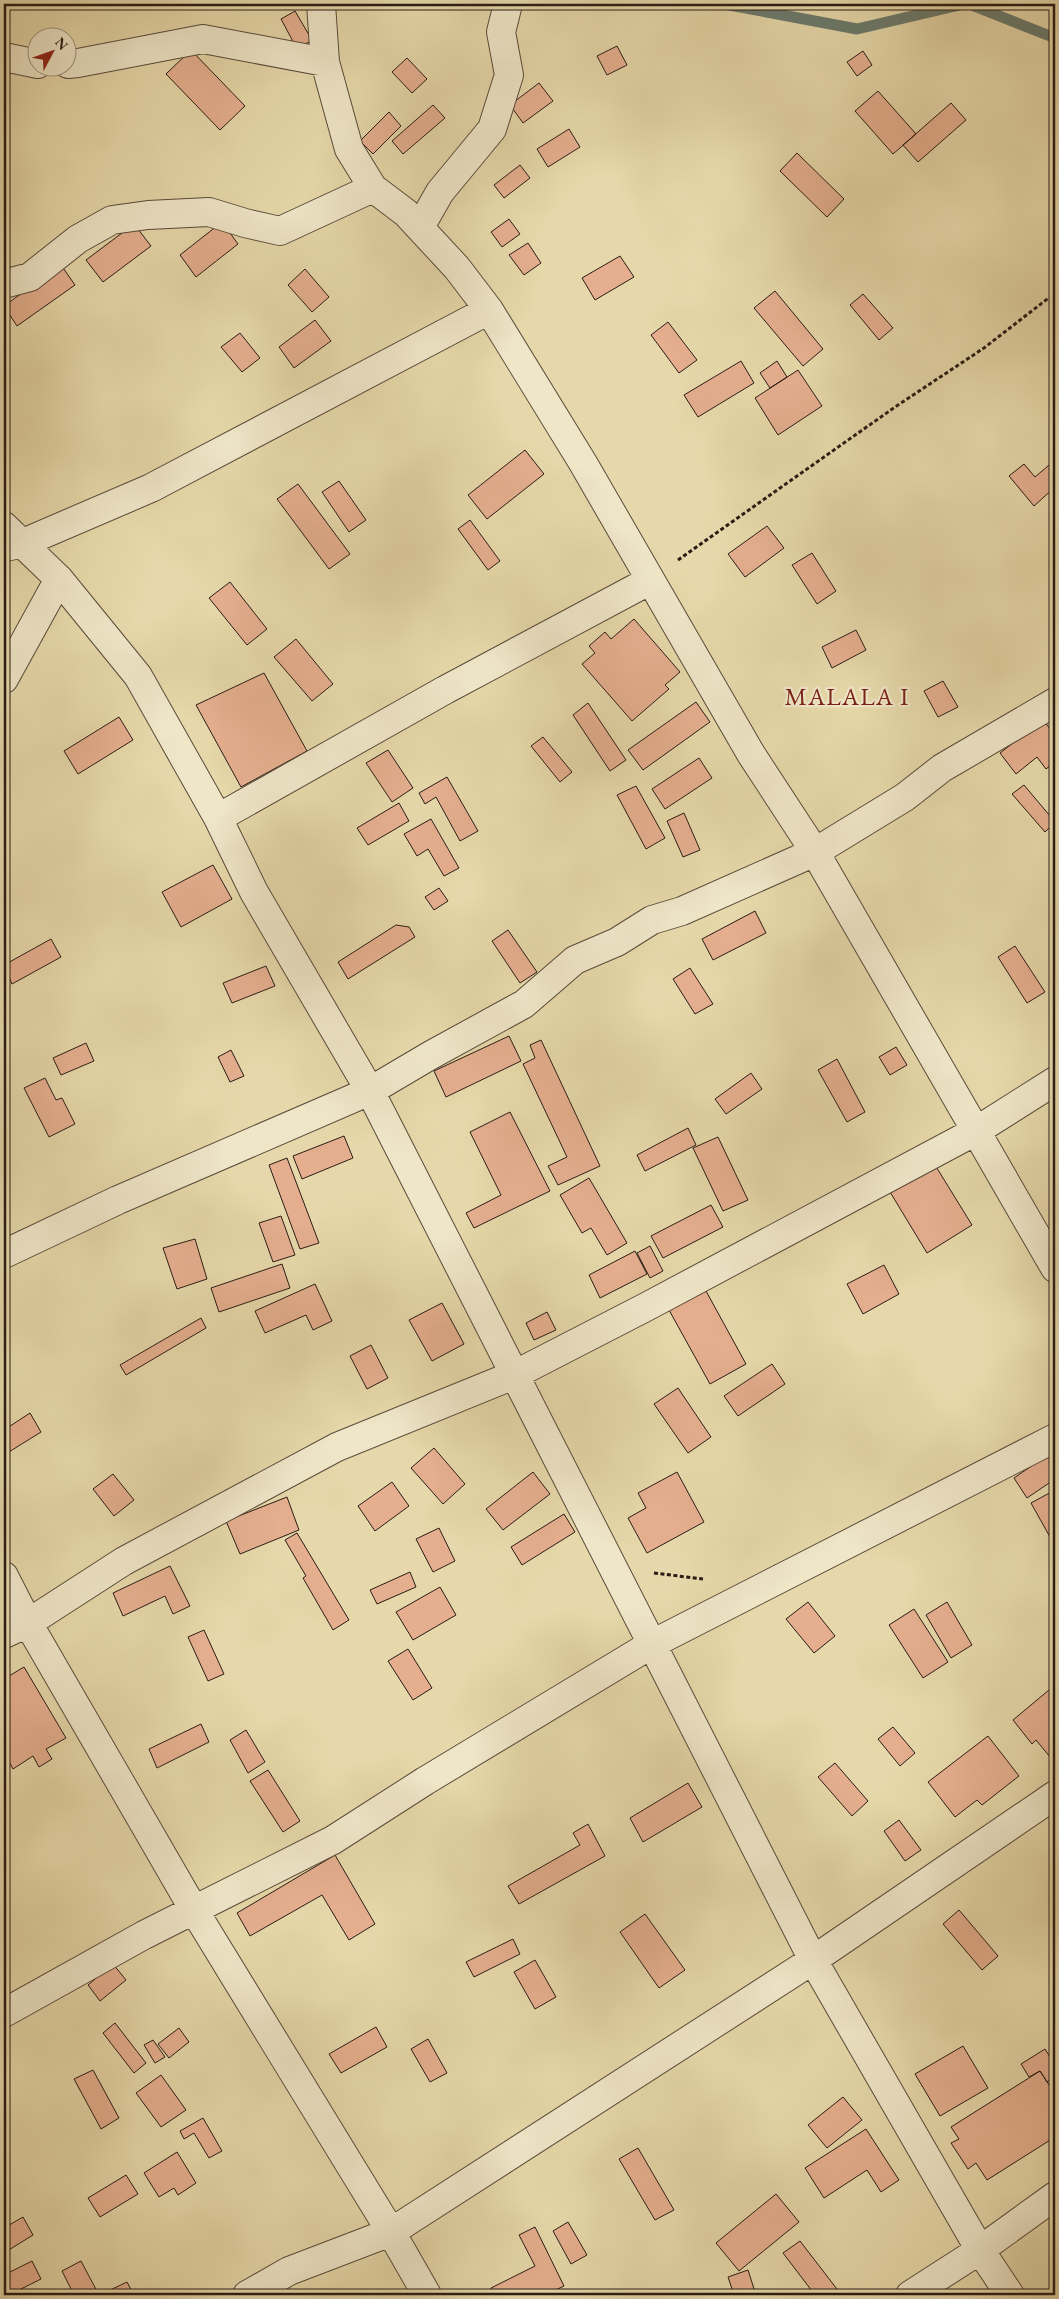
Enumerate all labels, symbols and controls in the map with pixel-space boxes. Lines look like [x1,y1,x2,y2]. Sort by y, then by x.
north arrow [28,28,78,78]
text: N [51,33,73,54]
district label: MALALA I [784,680,910,712]

